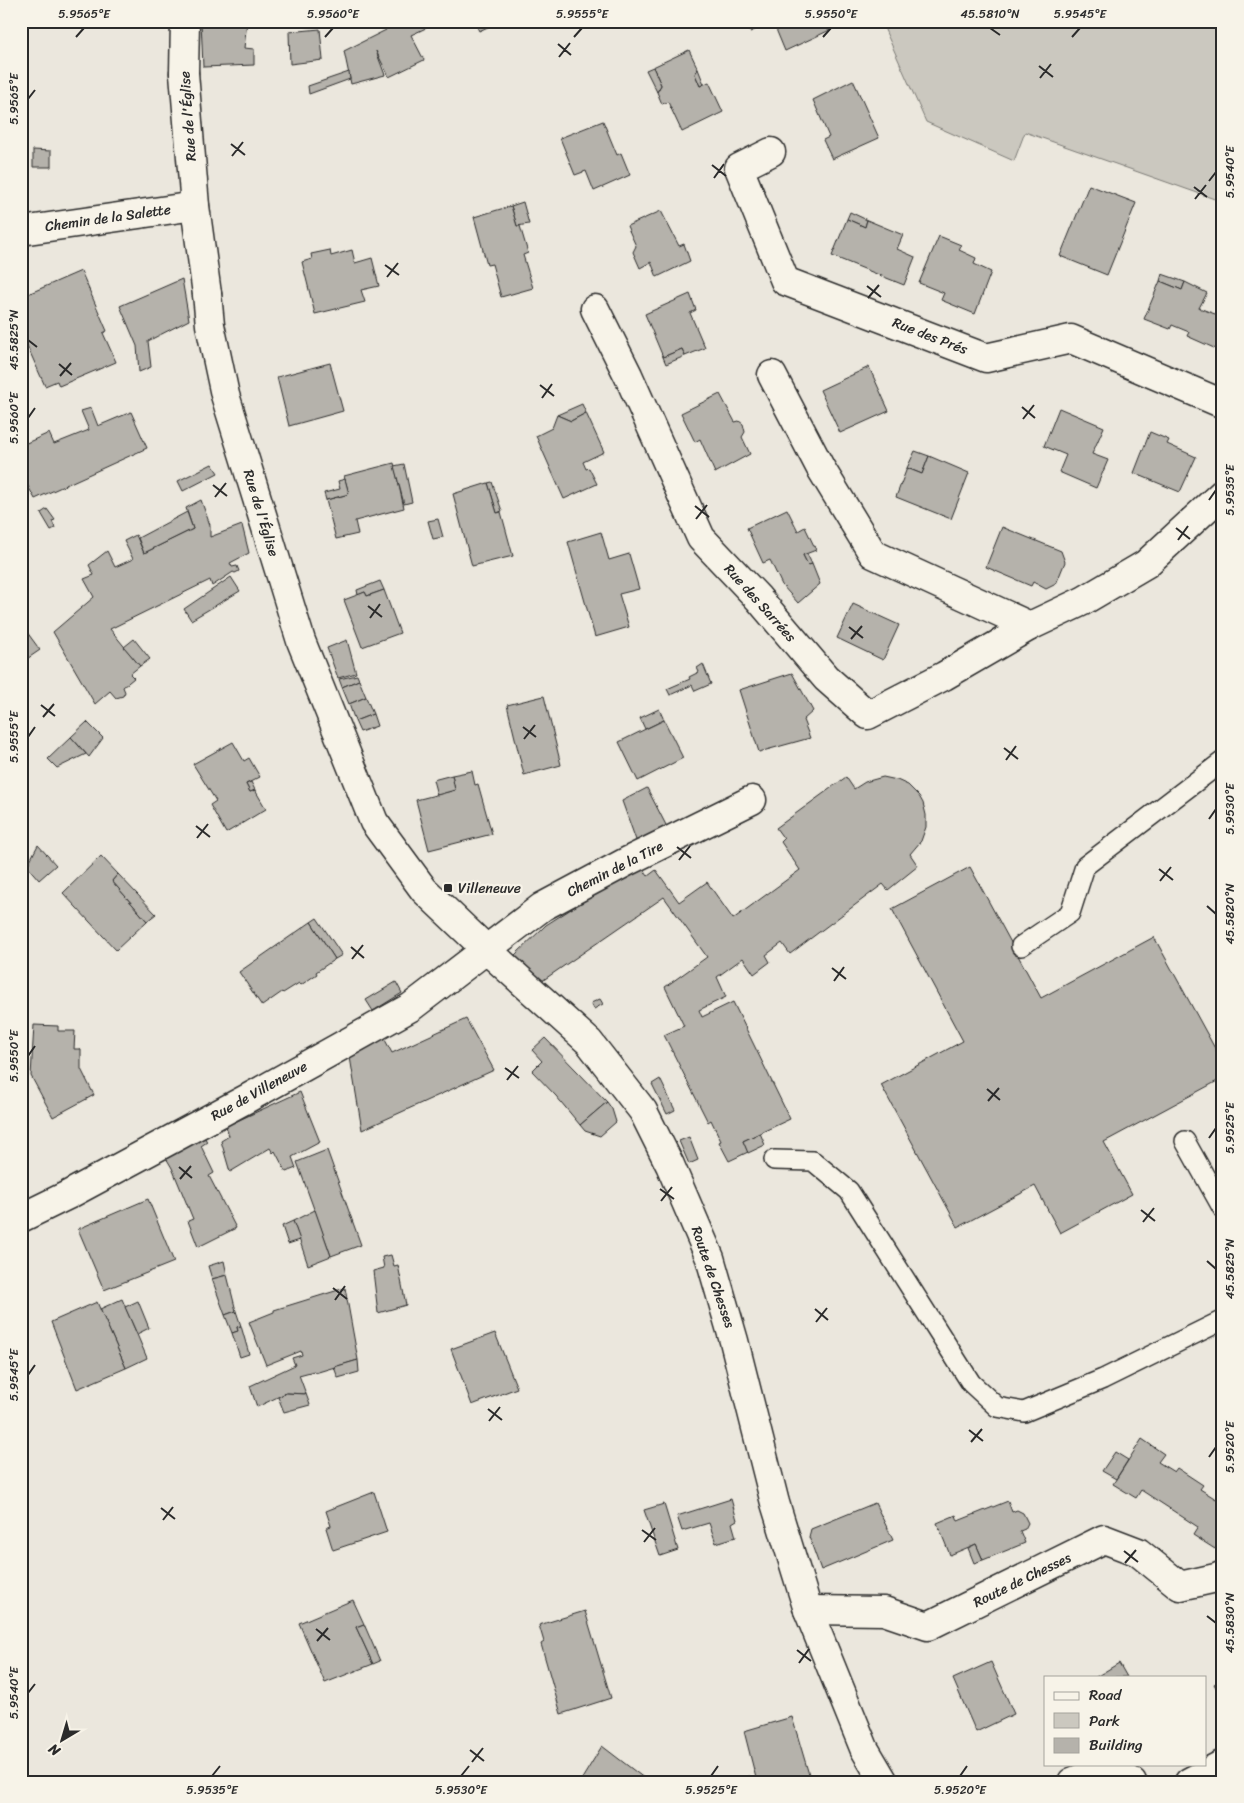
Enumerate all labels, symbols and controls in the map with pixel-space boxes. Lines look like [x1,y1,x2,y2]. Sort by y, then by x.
text: 5.9565°E [58,3,111,25]
text: 5.9560°E [307,3,360,25]
text: 5.9555°E [556,3,609,25]
text: 5.9550°E [805,3,859,25]
text: 45.5810°N [960,3,1020,25]
text: 5.9545°E [1054,3,1107,25]
street label: Rue de l'Église [172,70,204,162]
text: 5.9565°E [3,72,25,125]
text: 5.9540°E [1219,144,1241,198]
street label: Chemin de la Salette [43,197,173,239]
text: 45.5825°N [3,309,25,370]
street label: Rue des Prés [889,310,972,362]
text: 5.9560°E [3,391,25,444]
text: 5.9535°E [1219,463,1241,516]
street label: Rue de l'Église [236,466,286,560]
street label: Rue des Sarrées [718,558,803,649]
text: 5.9555°E [3,710,25,763]
text: 5.9530°E [1219,782,1241,835]
street label: Chemin de la Tire [562,834,668,904]
place label: Villeneuve [458,876,521,901]
marker: Villeneuve [442,882,454,894]
text: 45.5820°N [1219,883,1241,945]
text: 5.9550°E [3,1028,25,1082]
street label: Rue de Villeneuve [206,1054,312,1128]
text: 5.9525°E [1219,1101,1241,1154]
street label: Route de Chesses [684,1223,742,1332]
text: 45.5825°N [1219,1238,1241,1299]
text: 5.9545°E [3,1348,25,1401]
text: 5.9520°E [1219,1420,1241,1473]
street label: Route de Chesses [969,1545,1076,1615]
text: 45.5830°N [1219,1592,1241,1653]
text: 5.9540°E [3,1665,25,1719]
legend [1044,1676,1206,1766]
text: Road [1089,1682,1122,1708]
text: Park [1089,1708,1120,1734]
north arrow [38,1716,88,1766]
text: Building [1089,1732,1143,1758]
text: N [43,1737,67,1763]
text: 5.9535°E [186,1779,239,1801]
text: 5.9530°E [435,1779,488,1801]
text: 5.9525°E [685,1779,738,1801]
text: 5.9520°E [934,1779,987,1801]

